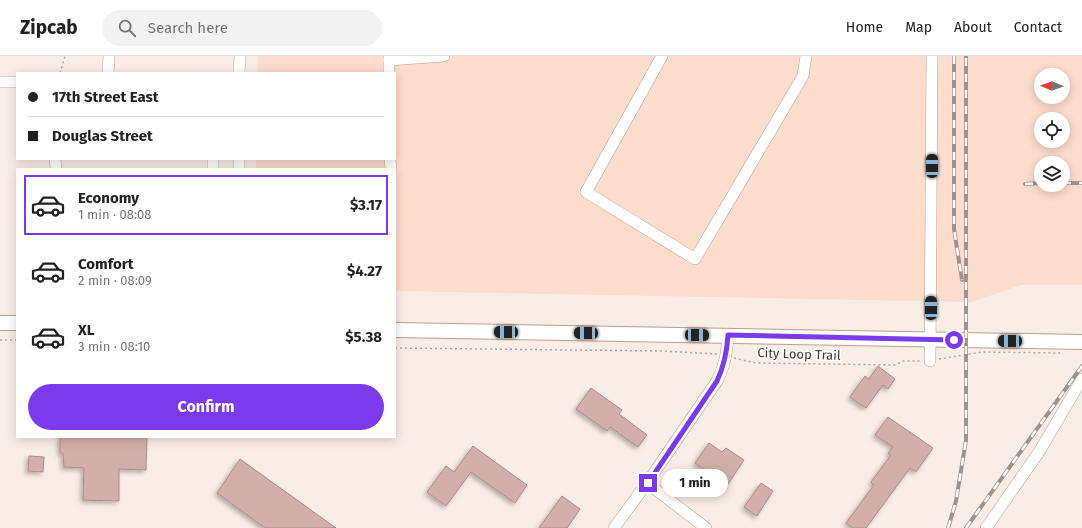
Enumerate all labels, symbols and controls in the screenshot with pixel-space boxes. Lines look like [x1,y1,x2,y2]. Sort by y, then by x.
search box [102,10,382,46]
text: Zipcab [20,16,78,39]
icon: search [116,17,138,39]
text: Search here [148,19,228,37]
text: Home [846,19,883,36]
text: Map [905,19,932,36]
text: About [954,19,992,36]
text: Contact [1014,19,1062,36]
north arrow [1034,68,1070,104]
map controls [1034,68,1070,192]
text: 17th Street East [52,88,159,106]
button: locate [1034,112,1070,148]
text: Douglas Street [52,127,153,145]
car [926,154,938,178]
button: layers [1034,156,1070,192]
icon: car [30,187,66,223]
text: Economy [78,189,139,207]
text: $3.17 [350,196,382,214]
text: 1 min · 08:08 [78,207,151,222]
icon: car [30,253,66,289]
text: Comfort [78,255,134,273]
text: $4.27 [347,262,382,280]
text: 2 min · 08:09 [78,273,152,288]
car [925,296,937,320]
icon: car [30,319,66,355]
text: XL [78,321,94,339]
car [494,326,518,338]
car [574,327,598,339]
text: $5.38 [345,328,382,346]
car [685,329,709,341]
route start [945,331,963,349]
car [998,335,1022,347]
text: 3 min · 08:10 [78,339,150,354]
street label: City Loop Trail [757,345,841,363]
button: Confirm [28,384,384,430]
callout: 1 min [662,469,728,497]
route end [639,474,657,492]
text: 1 min [679,475,711,490]

